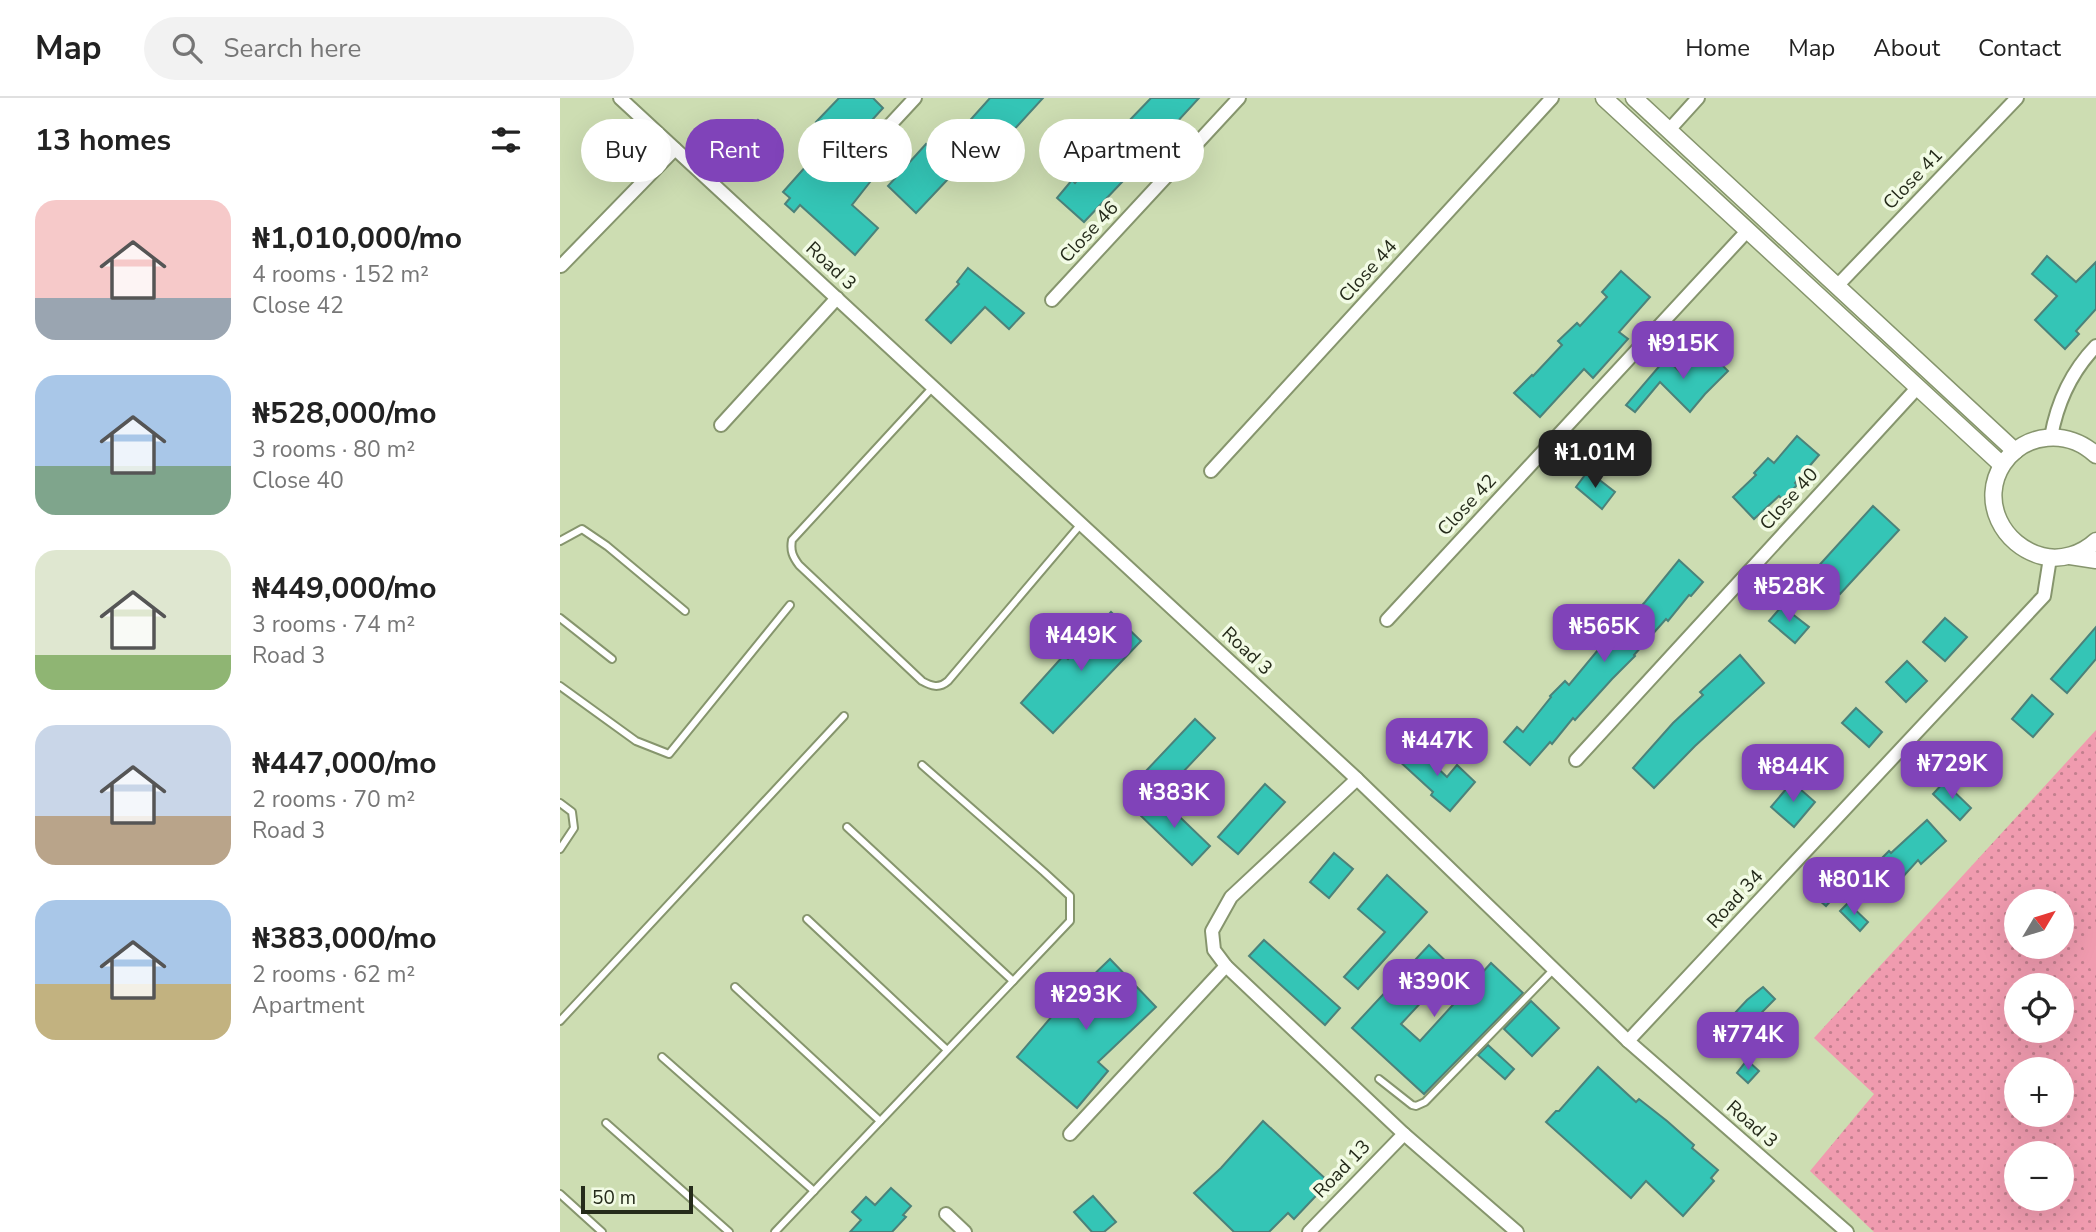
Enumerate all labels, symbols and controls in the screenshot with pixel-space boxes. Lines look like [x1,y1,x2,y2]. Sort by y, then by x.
search box [144,17,634,80]
text: Map [35,26,102,71]
icon: search [168,29,206,67]
text: Search here [224,31,361,66]
text: Home [1685,32,1750,64]
text: Map [1788,32,1835,64]
text: About [1873,32,1940,64]
text: Contact [1978,32,2061,64]
chip: Buy [581,119,671,182]
chip: Rent [685,119,784,182]
chip: Filters [798,119,912,182]
chip: New [926,119,1025,182]
chip: Apartment [1039,119,1204,182]
text: 13 homes [35,120,171,161]
icon: filters [487,121,525,159]
street label: Close 41 [1877,143,1949,215]
street label: Close 46 [1054,195,1124,269]
text: ₦1,010,000/mo [252,218,462,259]
icon: home [91,228,175,312]
street label: Close 44 [1333,234,1403,308]
street label: Road 3 [800,236,862,296]
text: 4 rooms · 152 m² [252,259,429,290]
text: Close 42 [252,290,344,321]
pin: ₦915K [1634,322,1732,381]
text: ₦915K [1648,328,1718,359]
text: ₦528,000/mo [252,393,437,434]
icon: home [91,403,175,487]
pin: ₦1.01M [1538,430,1652,490]
text: 3 rooms · 80 m² [252,434,415,465]
text: ₦1.01M [1555,437,1635,468]
street label: Close 40 [1754,462,1824,536]
text: Close 40 [252,465,344,496]
street label: Close 42 [1432,468,1502,542]
pin: ₦528K [1740,564,1838,624]
text: ₦449,000/mo [252,568,437,609]
text: ₦528K [1754,571,1824,602]
icon: home [91,578,175,662]
pin: ₦565K [1555,604,1653,664]
text: 3 rooms · 74 m² [252,609,415,640]
text: ₦565K [1569,611,1639,642]
pin: ₦449K [1032,614,1130,673]
text: ₦449K [1046,620,1116,651]
street label: Road 3 [1216,621,1278,681]
text: Road 3 [252,640,325,671]
pin: ₦447K [1388,718,1486,778]
text: ₦447K [1402,725,1472,756]
pin: ₦729K [1903,742,2001,801]
text: ₦447,000/mo [252,743,437,784]
pin: ₦844K [1744,744,1842,804]
text: ₦729K [1917,748,1987,779]
text: ₦844K [1758,751,1828,782]
icon: home [91,753,175,837]
pin: ₦383K [1125,770,1223,830]
text: ₦383K [1139,777,1209,808]
text: 2 rooms · 70 m² [252,784,415,815]
text: Road 3 [252,815,325,846]
pin: ₦801K [1805,858,1903,917]
street label: Road 34 [1701,864,1769,934]
text: ₦801K [1819,864,1889,895]
north arrow [2004,889,2074,959]
map controls [2004,889,2074,1211]
text: ₦383,000/mo [252,918,437,959]
icon: home [91,928,175,1012]
text: 2 rooms · 62 m² [252,959,415,990]
pin: ₦390K [1385,960,1483,1019]
text: ₦390K [1399,966,1469,997]
pin: ₦293K [1037,972,1135,1032]
button: locate [2004,973,2074,1043]
text: ₦293K [1051,979,1121,1010]
text: Apartment [252,990,364,1021]
pin: ₦774K [1699,1012,1797,1072]
text: ₦774K [1713,1019,1783,1050]
button: + [2004,1057,2074,1127]
street label: Road 3 [1721,1094,1783,1154]
street label: Road 13 [1308,1134,1376,1204]
button: − [2004,1141,2074,1211]
scale bar [581,1183,693,1215]
text: 50 m [592,1185,636,1211]

